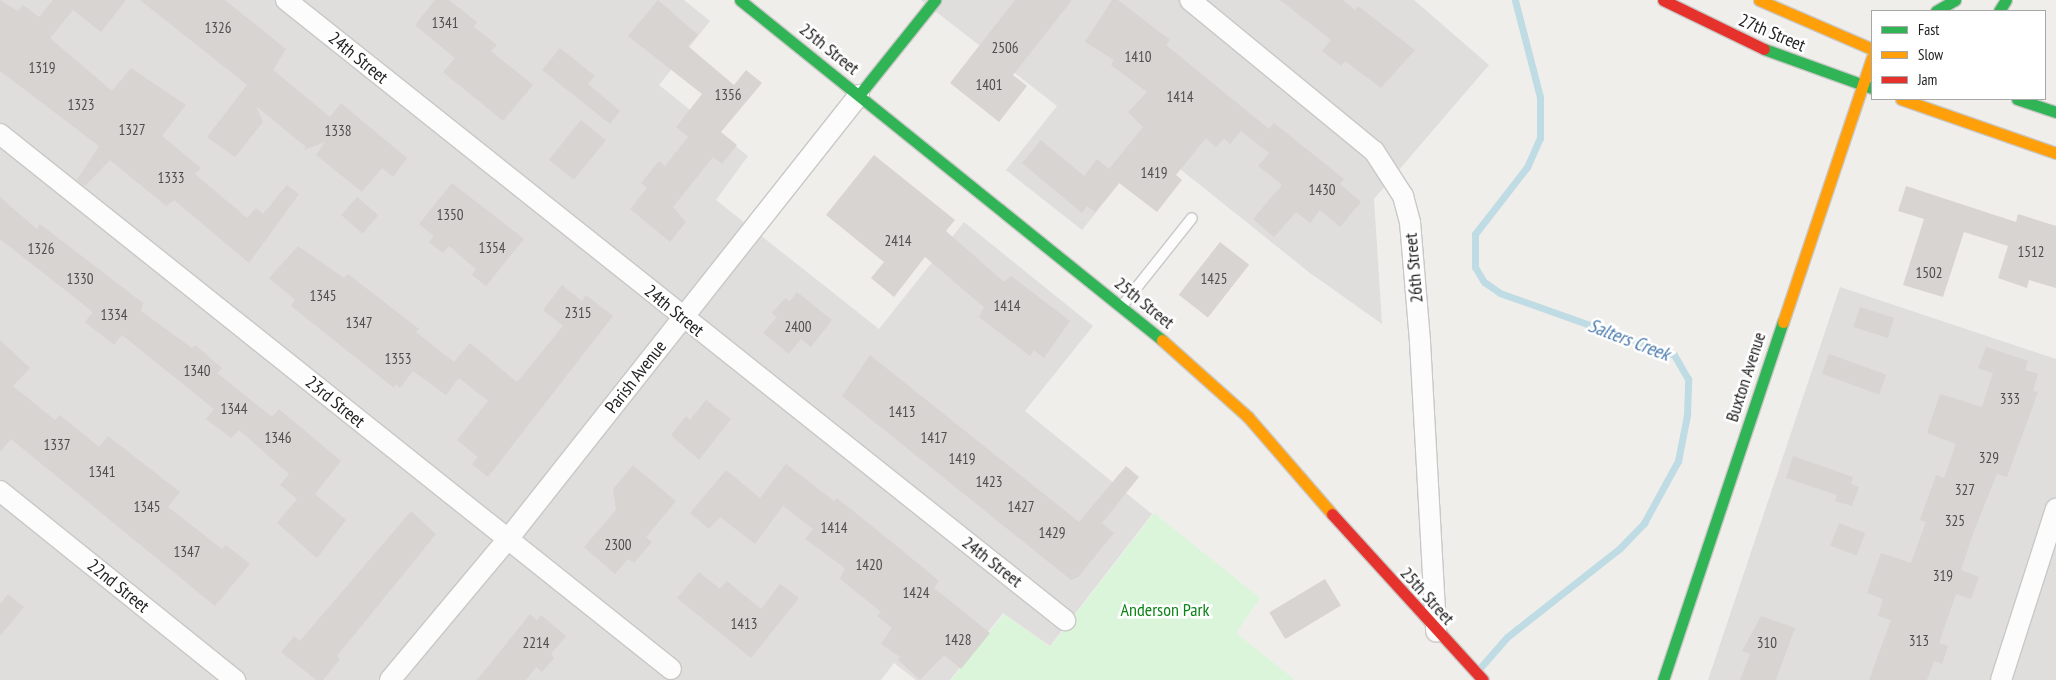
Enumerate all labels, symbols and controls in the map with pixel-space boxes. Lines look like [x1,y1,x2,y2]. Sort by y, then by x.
street label: 27th Street [1736,9,1808,57]
legend [1871,10,2046,100]
house number: 1341 [432,14,458,32]
house number: 1326 [205,19,231,37]
street label: 25th Street [795,19,863,79]
text: Fast [1918,20,1939,39]
street label: 24th Street [324,28,392,88]
house number: 2506 [992,39,1018,57]
text: Slow [1918,45,1943,64]
house number: 1410 [1125,48,1151,66]
house number: 1319 [29,59,55,77]
text: Jam [1918,70,1937,89]
house number: 1401 [976,76,1002,94]
house number: 1356 [715,86,741,104]
house number: 1414 [1167,88,1193,106]
house number: 1323 [68,96,94,114]
house number: 1327 [119,121,145,139]
house number: 1338 [325,122,351,140]
house number: 1419 [1141,164,1167,182]
house number: 1333 [158,169,184,187]
house number: 1430 [1309,181,1335,199]
house number: 1350 [437,206,463,224]
house number: 2414 [885,232,911,250]
street label: 26th Street [1400,232,1428,304]
house number: 1354 [479,239,505,257]
house number: 1326 [28,240,54,258]
house number: 1512 [2018,243,2044,261]
house number: 1502 [1916,264,1942,282]
house number: 1330 [67,270,93,288]
house number: 1425 [1201,270,1227,288]
street label: 25th Street [1110,273,1178,333]
street label: 24th Street [640,281,708,341]
house number: 1345 [310,287,336,305]
house number: 1414 [994,297,1020,315]
house number: 2315 [565,304,591,322]
house number: 1334 [101,306,127,324]
house number: 1347 [346,314,372,332]
water label: Salters Creek [1585,314,1673,366]
house number: 2400 [785,318,811,336]
street label: Buxton Avenue [1721,329,1771,425]
street label: Parish Avenue [601,336,671,418]
house number: 1353 [385,350,411,368]
house number: 1340 [184,362,210,380]
street label: 23rd Street [301,372,369,432]
house number: 333 [2000,390,2020,408]
house number: 1344 [221,400,247,418]
house number: 1413 [889,403,915,421]
house number: 1346 [265,429,291,447]
house number: 1417 [921,429,947,447]
house number: 1337 [44,436,70,454]
house number: 329 [1979,449,1999,467]
house number: 1419 [949,450,975,468]
house number: 1341 [89,463,115,481]
house number: 1423 [976,473,1002,491]
house number: 327 [1955,481,1975,499]
house number: 1345 [134,498,160,516]
house number: 1427 [1008,498,1034,516]
house number: 325 [1945,512,1965,530]
house number: 1414 [821,519,847,537]
house number: 1429 [1039,524,1065,542]
street label: 24th Street [958,532,1026,592]
house number: 2300 [605,536,631,554]
house number: 1347 [174,543,200,561]
street label: 22nd Street [83,555,153,617]
house number: 1420 [856,556,882,574]
street label: 25th Street [1396,563,1458,629]
house number: 319 [1933,567,1953,585]
house number: 1424 [903,584,929,602]
park label: Anderson Park [1121,599,1209,621]
house number: 1413 [731,615,757,633]
house number: 1428 [945,631,971,649]
house number: 313 [1909,632,1929,650]
house number: 2214 [523,634,549,652]
house number: 310 [1757,634,1777,652]

